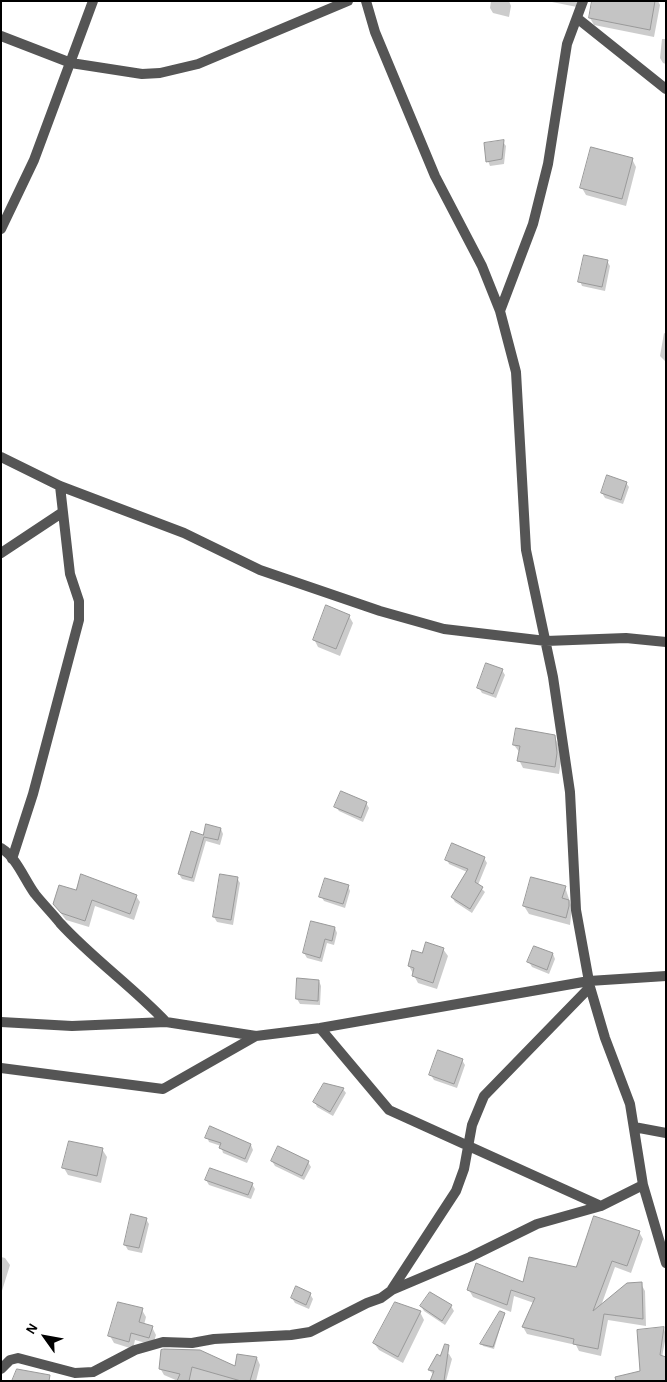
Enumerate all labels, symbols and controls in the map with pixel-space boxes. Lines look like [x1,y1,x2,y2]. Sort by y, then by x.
north arrow [20,1312,70,1362]
text: N [24,1321,41,1337]

